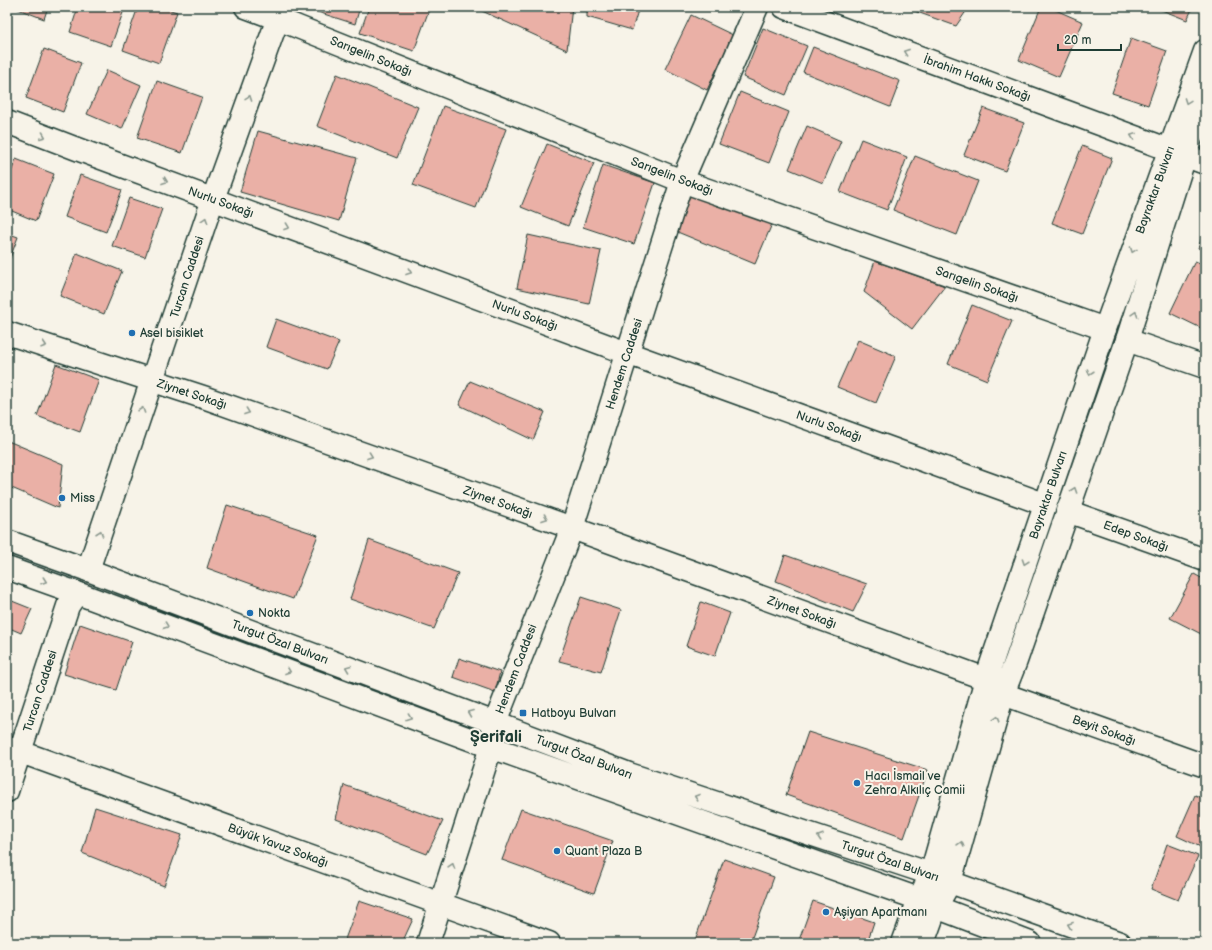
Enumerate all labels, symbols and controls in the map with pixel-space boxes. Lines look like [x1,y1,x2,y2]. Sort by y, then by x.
scale bar [1058,26,1121,52]
street label: Sarıgelin Sokağı [328,33,414,80]
text: 20 m [1064,33,1091,48]
one-way arrow [903,49,910,57]
street label: İbrahim Hakkı Sokağı [921,51,1033,105]
one-way arrow [245,95,253,102]
one-way arrow [1184,98,1192,105]
one-way arrow [40,132,47,140]
one-way arrow [1130,133,1137,141]
street label: Bayraktar Bulvarı [1133,144,1178,236]
street label: Sarıgelin Sokağı [629,154,715,199]
one-way arrow [162,177,169,185]
street label: Nurlu Sokağı [186,184,256,221]
one-way arrow [201,217,209,224]
one-way arrow [284,222,291,230]
street label: Turcan Caddesi [167,234,208,320]
one-way arrow [1130,246,1138,253]
street label: Sarıgelin Sokağı [933,263,1020,306]
one-way arrow [405,267,412,275]
street label: Nurlu Sokağı [490,297,560,334]
one-way arrow [1130,311,1139,318]
street label: Hendem Caddesi [603,317,646,412]
place label: Asel bisiklet [140,326,204,341]
marker: Asel bisiklet [127,328,137,338]
one-way arrow [40,340,47,349]
one-way arrow [1086,369,1094,376]
street label: Ziynet Sokağı [154,376,229,413]
one-way arrow [137,407,146,414]
one-way arrow [244,408,251,416]
street label: Nurlu Sokağı [794,408,864,445]
street label: Bayraktar Bulvarı [1026,449,1071,541]
one-way arrow [366,451,373,460]
street label: Ziynet Sokağı [460,483,535,522]
one-way arrow [1070,487,1078,494]
place label: Miss [70,491,95,506]
marker: Miss [57,493,67,503]
one-way arrow [541,514,548,522]
street label: Edep Sokağı [1101,518,1171,555]
one-way arrow [95,530,104,537]
one-way arrow [1021,558,1030,565]
one-way arrow [40,576,47,585]
street label: Ziynet Sokağı [764,593,839,632]
place label: Nokta [258,606,290,621]
marker: Nokta [245,608,255,618]
street label: Turgut Özal Bulvarı [229,616,331,668]
one-way arrow [162,621,169,629]
street label: Hendem Caddesi [492,622,541,716]
street label: Turcan Caddesi [20,648,61,734]
one-way arrow [345,664,352,672]
one-way arrow [284,667,291,675]
place label: Hatboyu Bulvarı [531,706,616,721]
marker: Hatboyu Bulvarı [518,708,528,718]
one-way arrow [466,710,473,718]
one-way arrow [406,712,413,720]
street label: Beyit Sokağı [1070,712,1138,749]
one-way arrow [991,716,1000,723]
district label: Şerifali [470,728,522,747]
street label: Turgut Özal Bulvarı [533,731,635,783]
place label: Hacı İsmail ve Zehra Alkılıç Camii [864,768,965,798]
marker: Hacı İsmail ve Zehra Alkılıç Camii [852,778,862,788]
one-way arrow [694,793,701,801]
street label: Büyük Yavuz Sokağı [226,820,330,871]
one-way arrow [817,834,824,842]
street label: Turgut Özal Bulvarı [839,837,941,885]
one-way arrow [956,841,965,848]
place label: Quant Plaza B [565,844,642,859]
marker: Quant Plaza B [552,846,562,856]
one-way arrow [447,863,456,870]
place label: Aşiyan Apartmanı [834,905,927,920]
marker: Aşiyan Apartmanı [821,907,831,917]
one-way arrow [1066,921,1073,930]

